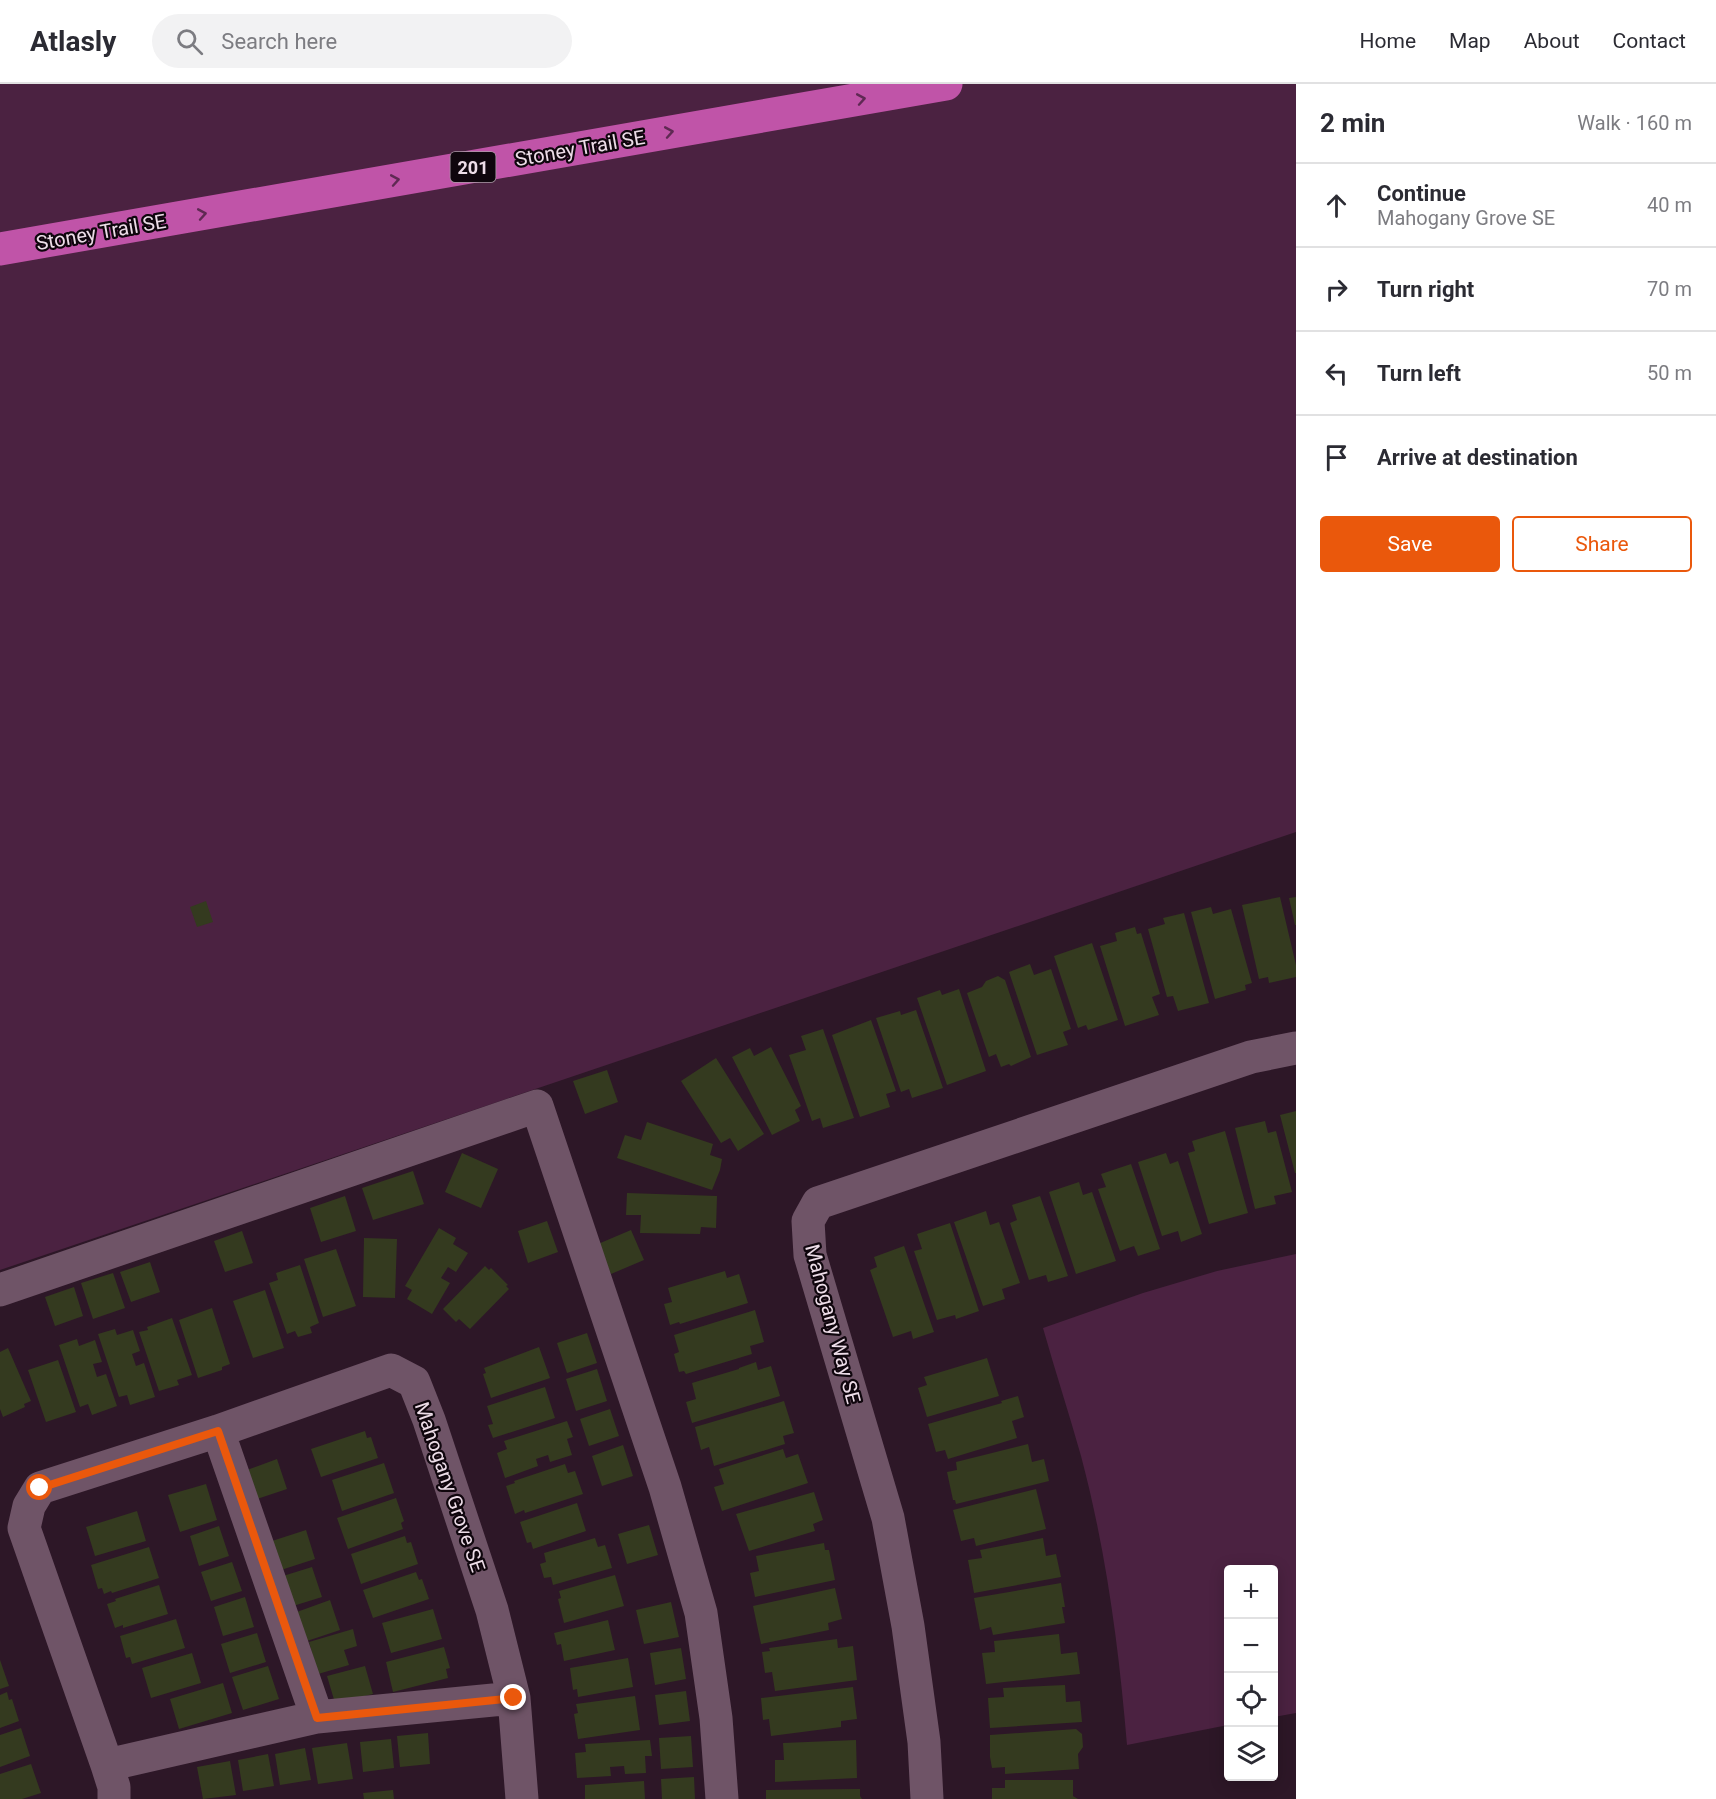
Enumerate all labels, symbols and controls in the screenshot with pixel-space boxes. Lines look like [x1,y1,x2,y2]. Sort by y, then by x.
search box [152,14,572,68]
text: Atlasly [30,25,116,58]
icon: search [173,25,206,58]
text: Search here [221,29,337,54]
text: Home [1360,29,1416,53]
text: Map [1449,29,1491,53]
text: About [1524,29,1580,53]
text: Contact [1613,29,1686,53]
one-way arrow [856,93,866,106]
text: 2 min [1320,108,1385,138]
text: Walk · 160 m [1577,111,1692,135]
street label: Stoney Trail SE [513,125,647,171]
one-way arrow [665,127,674,139]
road number: 201 [450,152,496,182]
one-way arrow [390,175,399,187]
text: Continue [1377,181,1466,206]
icon: ahead [1320,189,1353,222]
text: 40 m [1647,193,1692,217]
text: Mahogany Grove SE [1377,206,1555,230]
one-way arrow [197,208,207,221]
street label: Stoney Trail SE [34,209,168,255]
icon: right [1320,273,1353,306]
text: Turn right [1377,277,1474,302]
text: 70 m [1647,277,1692,301]
icon: left [1320,357,1353,390]
text: Turn left [1377,361,1461,386]
text: 50 m [1647,361,1692,385]
icon: arrive [1320,441,1353,474]
text: Arrive at destination [1377,445,1578,470]
button: Save [1320,516,1500,572]
button: Share [1512,516,1692,572]
street label: Mahogany Way SE [800,1242,866,1406]
street label: Mahogany Grove SE [410,1399,490,1575]
route start [26,1474,52,1500]
map controls [1224,1565,1278,1781]
button: + [1224,1565,1278,1619]
button: − [1224,1619,1278,1673]
button: locate [1224,1673,1278,1727]
route end [500,1684,526,1710]
button: layers [1224,1727,1278,1781]

